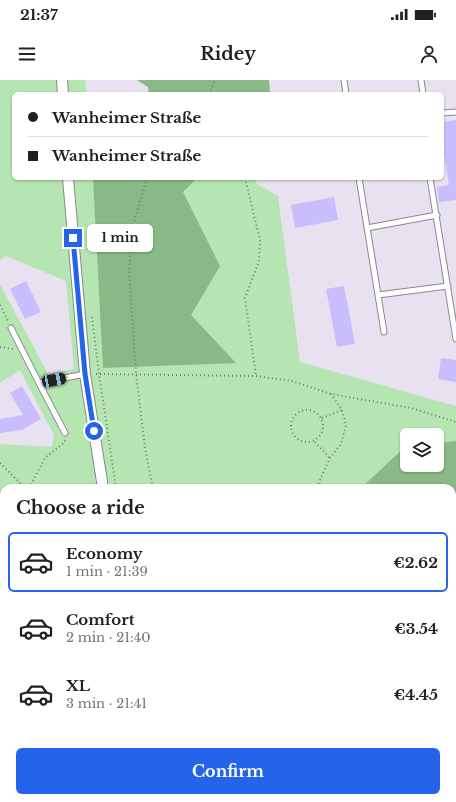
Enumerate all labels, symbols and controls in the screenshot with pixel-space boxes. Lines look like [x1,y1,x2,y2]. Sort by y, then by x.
text: 21:37 [20,5,58,24]
icon: menu [16,43,38,65]
text: Ridey [200,43,256,65]
icon: person [418,43,440,65]
text: Wanheimer Straße [52,108,201,127]
text: Wanheimer Straße [52,146,201,165]
callout: 1 min [87,224,153,252]
route end [64,229,82,247]
text: 1 min [101,229,139,246]
car [41,372,67,388]
route start [85,422,103,440]
map controls [400,428,444,472]
button: layers [400,428,444,472]
text: Choose a ride [16,497,145,519]
icon: car [18,544,54,580]
text: Economy [66,544,143,563]
text: €2.62 [393,553,438,572]
text: 1 min · 21:39 [66,563,148,580]
icon: car [18,610,54,646]
text: Comfort [66,610,134,629]
text: €3.54 [394,619,438,638]
text: 2 min · 21:40 [66,629,151,646]
icon: car [18,676,54,712]
text: XL [66,676,90,695]
text: €4.45 [394,685,438,704]
text: 3 min · 21:41 [66,695,147,712]
button: Confirm [16,748,440,794]

